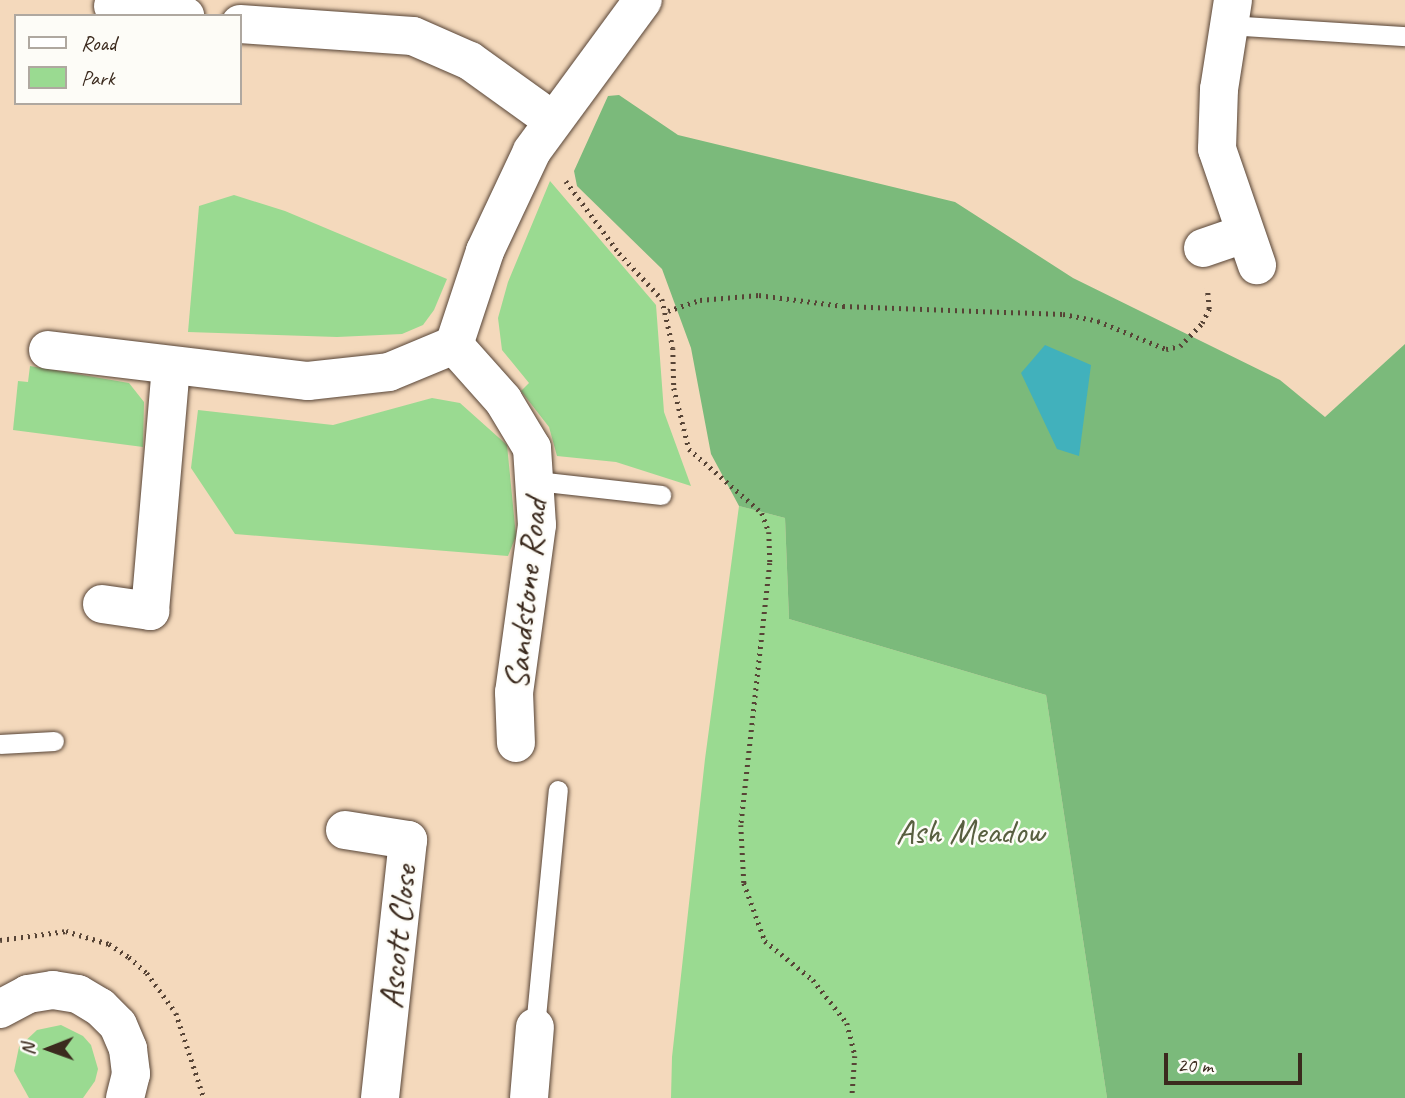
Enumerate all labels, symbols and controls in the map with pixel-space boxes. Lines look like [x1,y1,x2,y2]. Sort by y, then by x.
legend [14,14,242,105]
text: Road [81,30,116,56]
text: Park [81,65,114,91]
street label: Sandstone Road [495,497,557,691]
park label: Ash Meadow [896,811,1044,853]
street label: Ascott Close [370,863,426,1011]
north arrow [14,1014,84,1084]
scale bar [1167,1038,1305,1082]
text: N [16,1043,40,1055]
text: 20 m [1177,1052,1213,1078]

